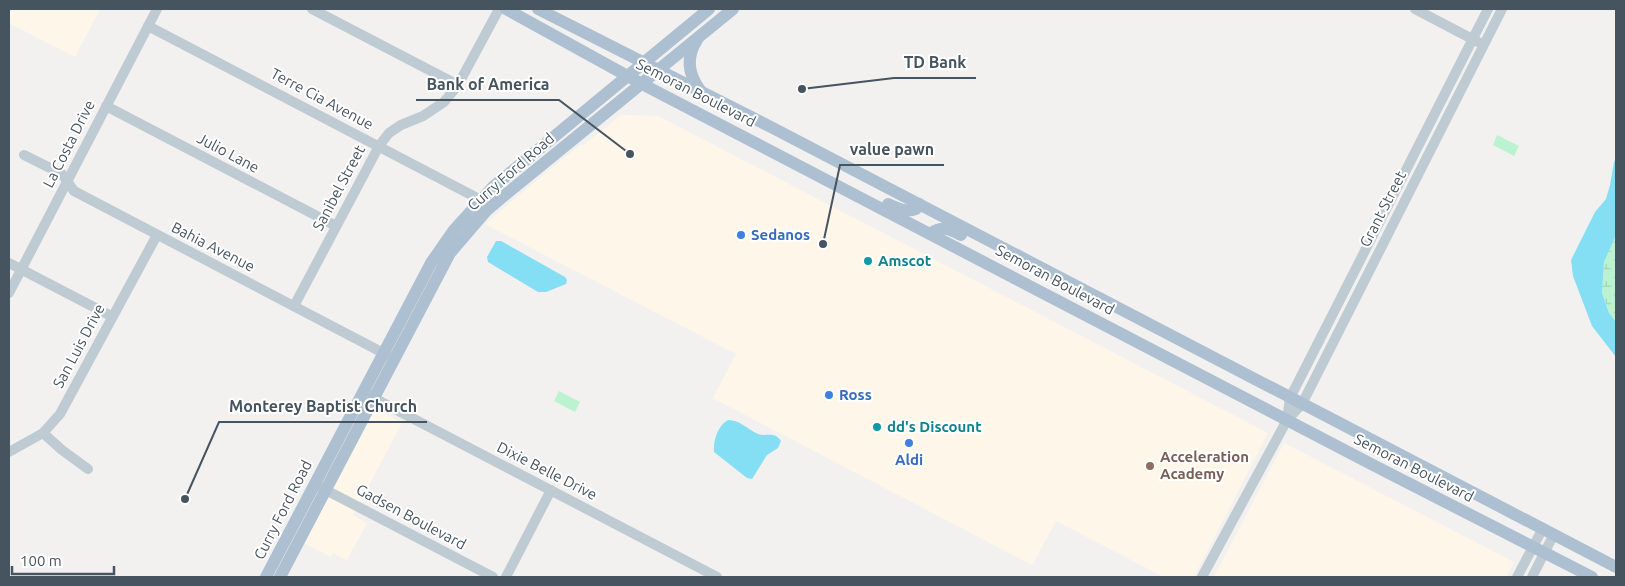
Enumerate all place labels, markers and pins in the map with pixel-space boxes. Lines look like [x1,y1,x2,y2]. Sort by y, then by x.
callout: TD Bank [894,47,976,78]
callout: Bank of America [416,69,559,100]
callout: value pawn [840,134,944,165]
place label: Sedanos [751,226,810,243]
marker: Sedanos [735,229,747,241]
place label: Amscot [878,252,932,269]
marker: Amscot [862,255,874,267]
place label: Ross [839,386,872,403]
marker: Ross [823,389,835,401]
callout: Monterey Baptist Church [219,391,427,422]
place label: dd's Discount [887,418,982,435]
marker: dd's Discount [871,421,883,433]
marker: Aldi [903,437,915,449]
place label: Acceleration Academy [1160,448,1249,482]
place label: Aldi [895,451,923,468]
marker: Acceleration Academy [1144,460,1156,472]

